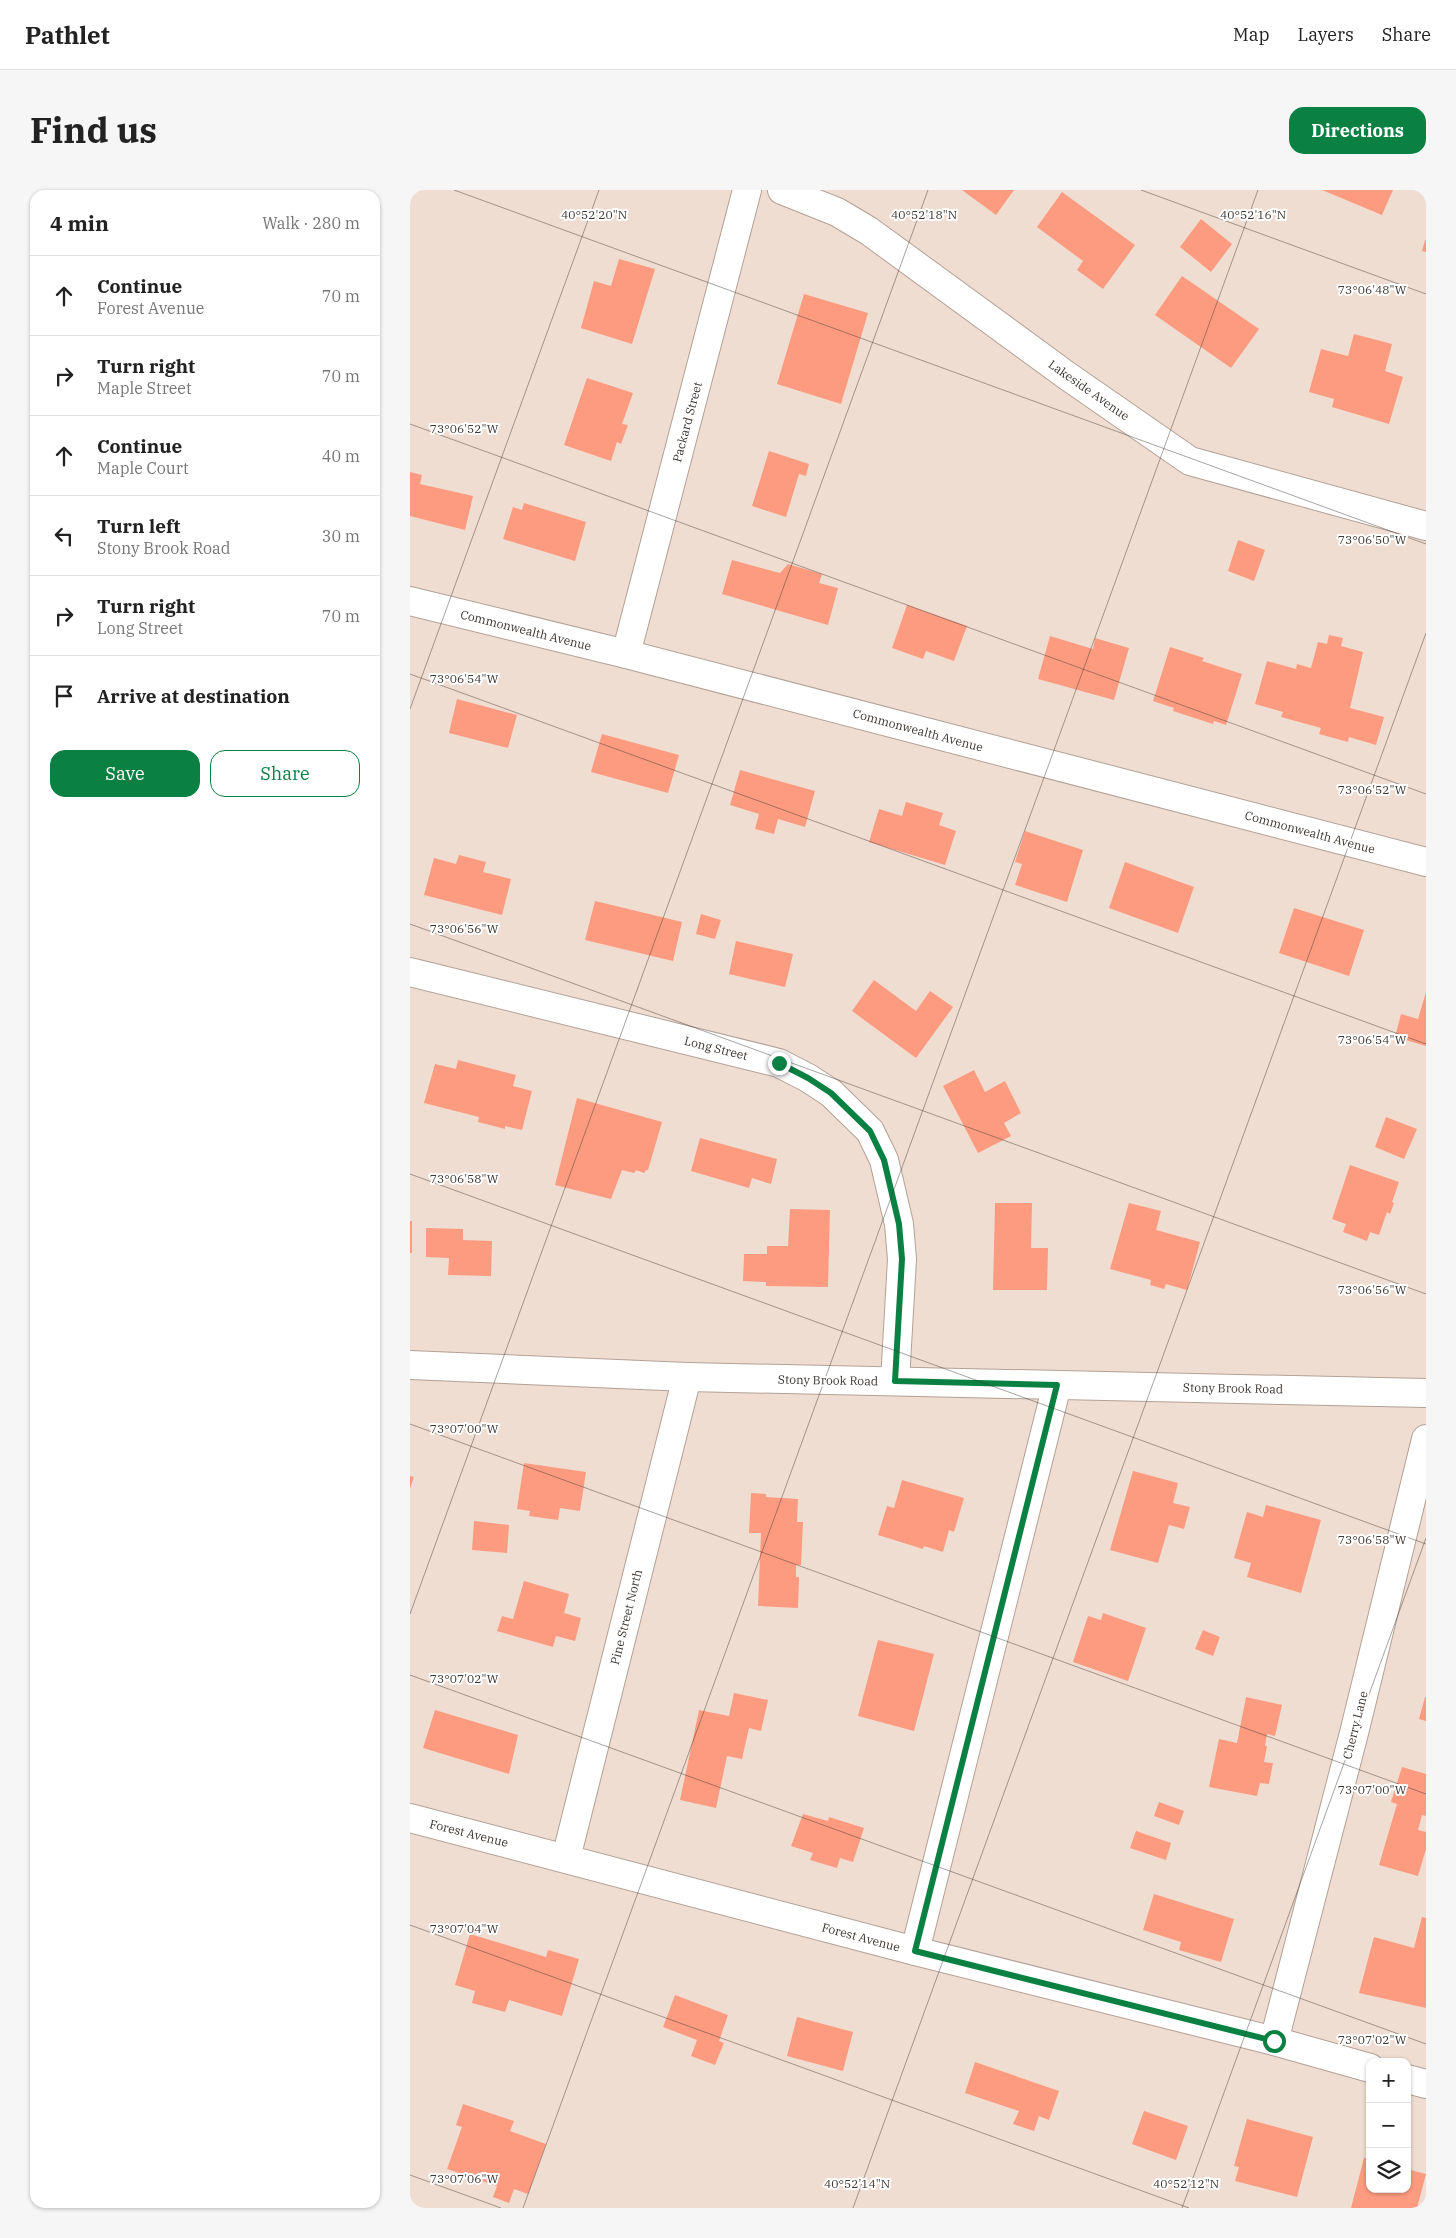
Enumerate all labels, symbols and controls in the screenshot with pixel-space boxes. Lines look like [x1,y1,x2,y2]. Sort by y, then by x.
text: Pathlet [25,19,110,51]
text: Map [1233,23,1270,46]
text: Layers [1298,23,1354,46]
text: Share [1382,23,1431,46]
text: Find us [30,107,157,153]
button: Directions [1289,107,1426,154]
text: 40°52'20"N [561,207,627,222]
text: 40°52'18"N [891,207,957,222]
text: 40°52'16"N [1220,207,1286,222]
text: 4 min [50,209,109,237]
text: Walk · 280 m [262,213,360,233]
text: Continue [97,274,182,298]
icon: ahead [50,282,78,310]
text: 73°06'48"W [1338,282,1407,297]
text: 70 m [322,286,360,306]
text: Forest Avenue [97,298,204,318]
text: Turn right [97,354,195,378]
street label: Lakeside Avenue [1046,357,1132,423]
icon: right [50,362,78,390]
text: 70 m [322,366,360,386]
text: Maple Street [97,378,192,398]
street label: Packard Street [669,380,705,464]
text: 73°06'52"W [430,421,499,436]
text: Continue [97,434,182,458]
icon: ahead [50,442,78,470]
text: 40 m [322,446,360,466]
text: Maple Court [97,458,189,478]
text: Turn left [97,514,180,538]
icon: left [50,522,78,550]
text: 30 m [322,526,360,546]
text: 73°06'50"W [1338,532,1407,547]
text: Stony Brook Road [97,538,231,558]
text: Turn right [97,594,195,618]
icon: right [50,602,78,630]
text: 70 m [322,606,360,626]
street label: Commonwealth Avenue [459,606,593,654]
text: Long Street [97,618,183,638]
text: 73°06'54"W [430,671,499,686]
icon: arrive [50,682,78,710]
text: Arrive at destination [97,684,290,708]
street label: Commonwealth Avenue [851,705,985,755]
button: Save [50,750,200,797]
button: Share [210,750,360,797]
text: 73°06'52"W [1338,782,1407,797]
street label: Commonwealth Avenue [1243,807,1377,857]
text: 73°06'56"W [430,921,499,936]
text: 73°06'54"W [1338,1032,1407,1047]
street label: Long Street [683,1033,749,1063]
route end [768,1052,791,1075]
text: 73°06'58"W [430,1171,499,1186]
text: 73°06'56"W [1338,1282,1407,1297]
street label: Stony Brook Road [778,1372,878,1388]
street label: Stony Brook Road [1183,1380,1283,1396]
text: 73°07'00"W [430,1421,499,1436]
text: 73°06'58"W [1338,1532,1407,1547]
street label: Pine Street North [607,1567,645,1666]
text: 73°07'02"W [430,1671,499,1686]
street label: Cherry Lane [1339,1689,1371,1761]
text: 73°07'00"W [1338,1782,1407,1797]
street label: Forest Avenue [428,1816,510,1850]
street label: Forest Avenue [820,1919,902,1955]
text: 73°07'04"W [430,1921,499,1936]
route start [1263,2030,1286,2053]
text: 73°07'02"W [1338,2032,1407,2047]
map controls [1366,2058,1411,2193]
button: + [1366,2058,1411,2103]
button: − [1366,2103,1411,2148]
button: layers [1366,2148,1411,2193]
text: 73°07'06"W [430,2171,499,2186]
text: 40°52'14"N [824,2176,890,2191]
text: 40°52'12"N [1153,2176,1219,2191]

